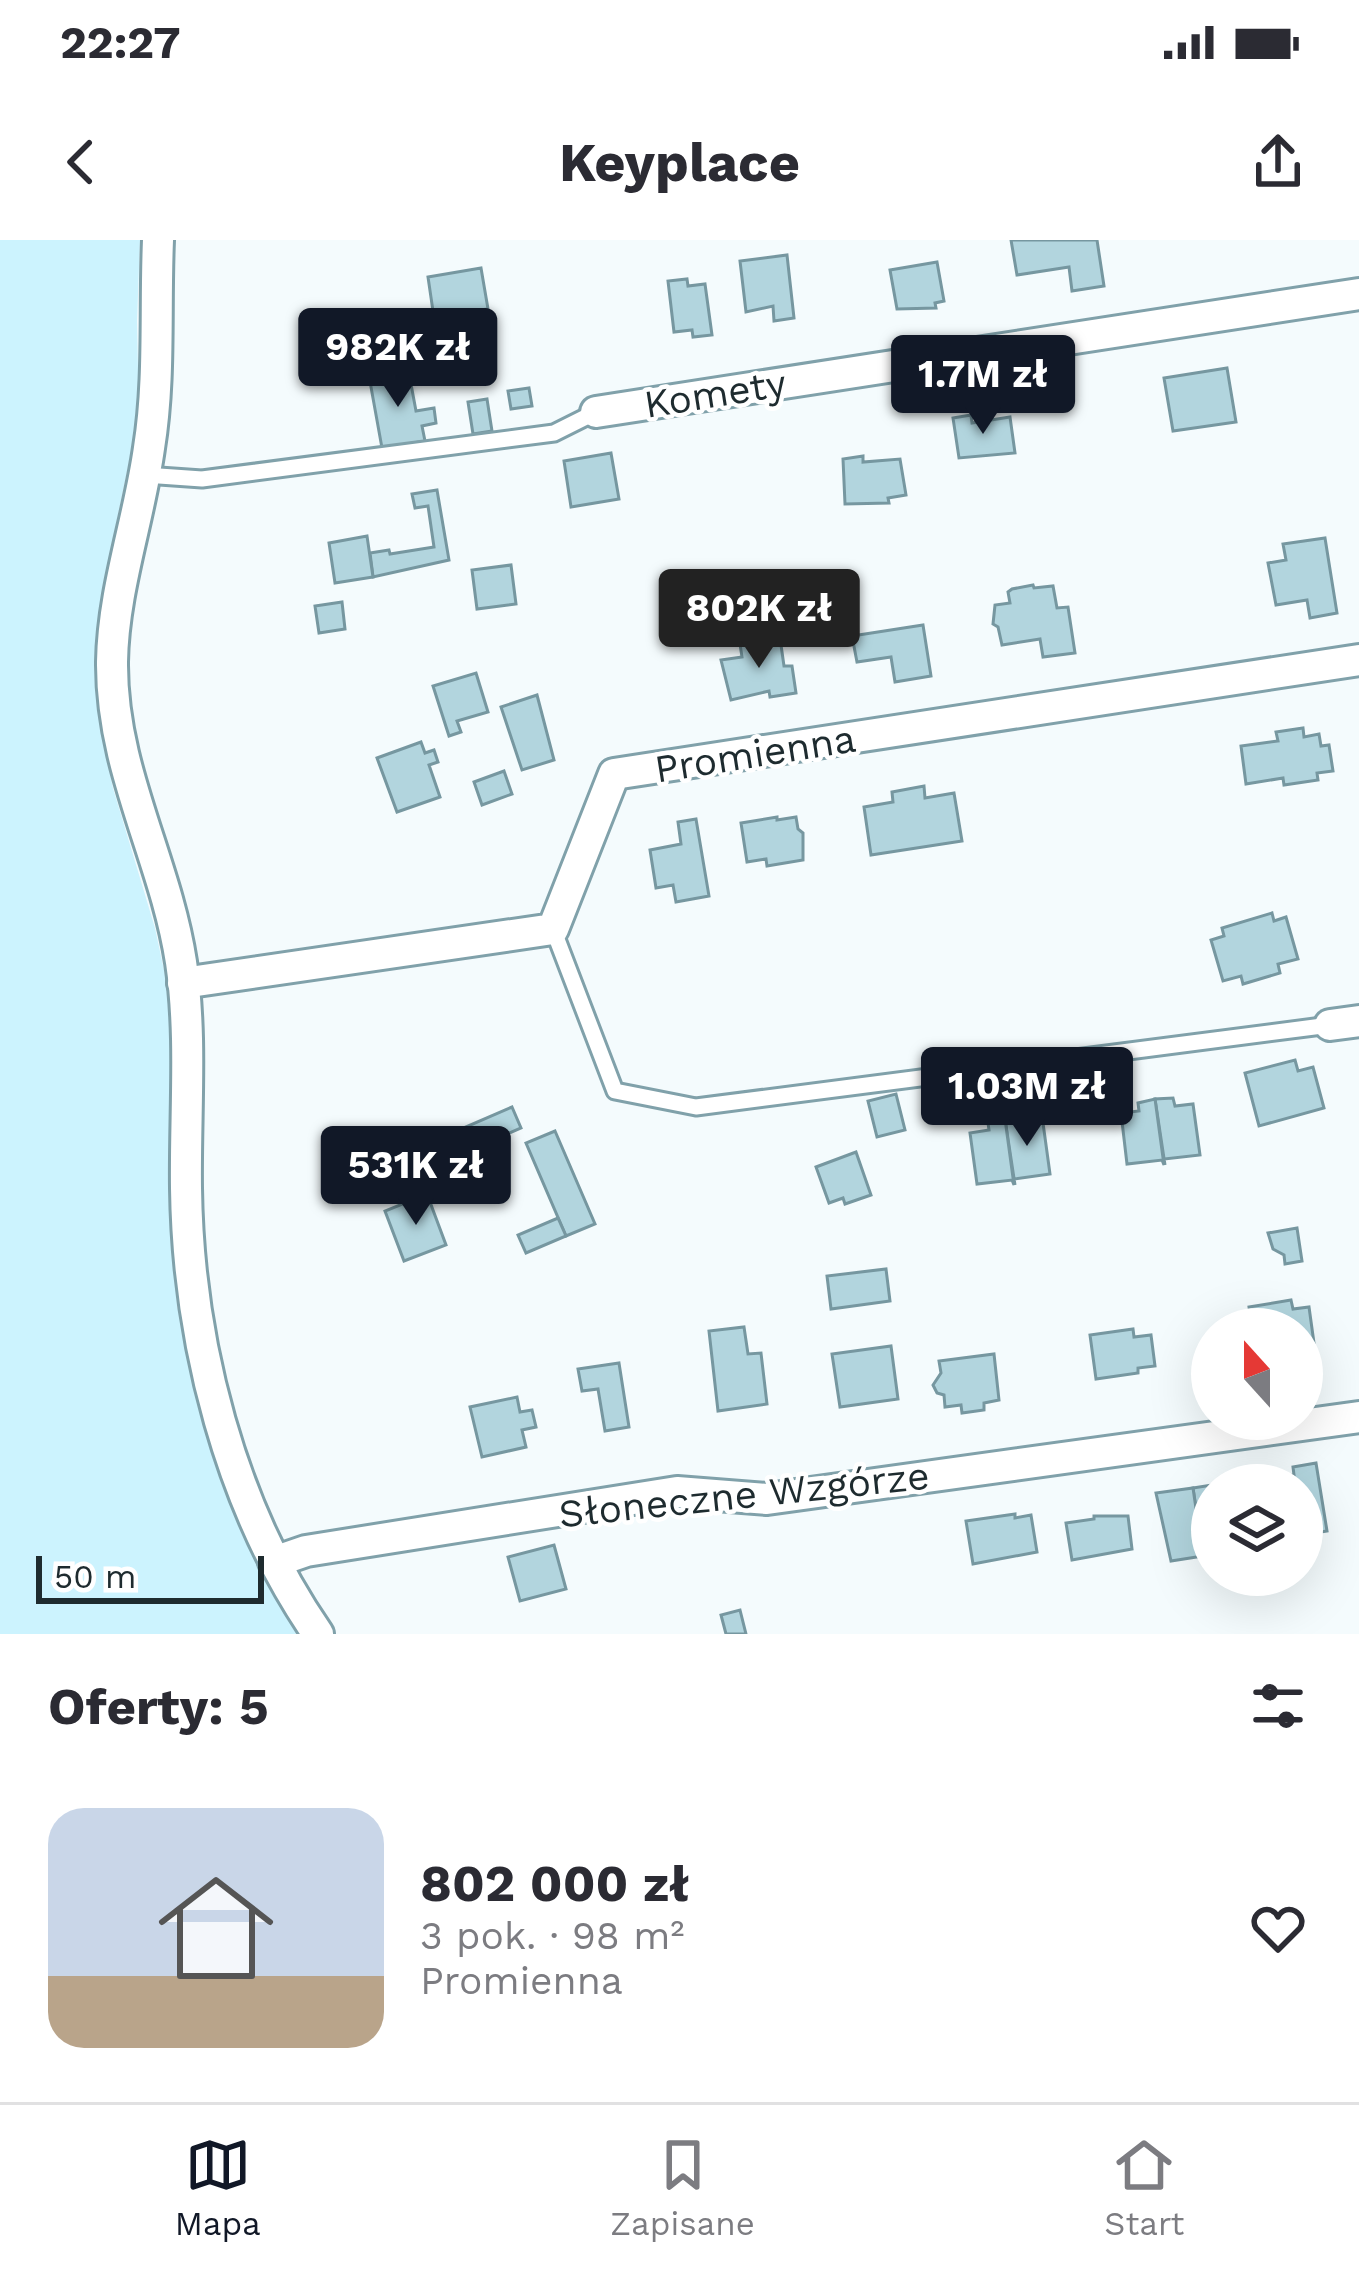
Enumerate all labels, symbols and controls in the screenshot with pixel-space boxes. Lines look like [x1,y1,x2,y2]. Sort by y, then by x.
text: 22:27 [60,16,181,69]
icon: back [48,129,114,195]
icon: share [1245,129,1311,195]
text: Keyplace [559,131,800,194]
pin: 982K zł [287,308,509,410]
text: 982K zł [325,324,471,369]
pin: 1.7M zł [872,335,1094,437]
text: 1.7M zł [918,351,1048,396]
street label: Komety [641,360,789,427]
pin: 802K zł [648,569,870,671]
text: 802K zł [686,585,832,630]
street label: Promienna [651,715,859,792]
pin: 1.03M zł [903,1047,1151,1149]
text: 1.03M zł [948,1063,1106,1108]
pin: 531K zł [305,1126,527,1228]
text: 531K zł [348,1142,484,1187]
north arrow [1191,1308,1323,1440]
map controls [1191,1308,1323,1596]
street label: Słoneczne Wzgórze [557,1453,932,1536]
button: layers [1191,1464,1323,1596]
scale bar [36,1550,264,1603]
text: 50 m [54,1557,136,1596]
icon: filters [1245,1673,1311,1739]
text: Oferty: 5 [48,1677,269,1736]
text: 802 000 zł [420,1854,690,1913]
icon: home [144,1856,288,2000]
icon: heart [1245,1895,1311,1961]
text: 3 pok. · 98 m² [420,1913,685,1958]
text: Promienna [420,1958,623,2003]
tab: Mapa [175,2132,261,2243]
tab: Zapisane [610,2132,755,2243]
tab: Start [1104,2132,1184,2243]

